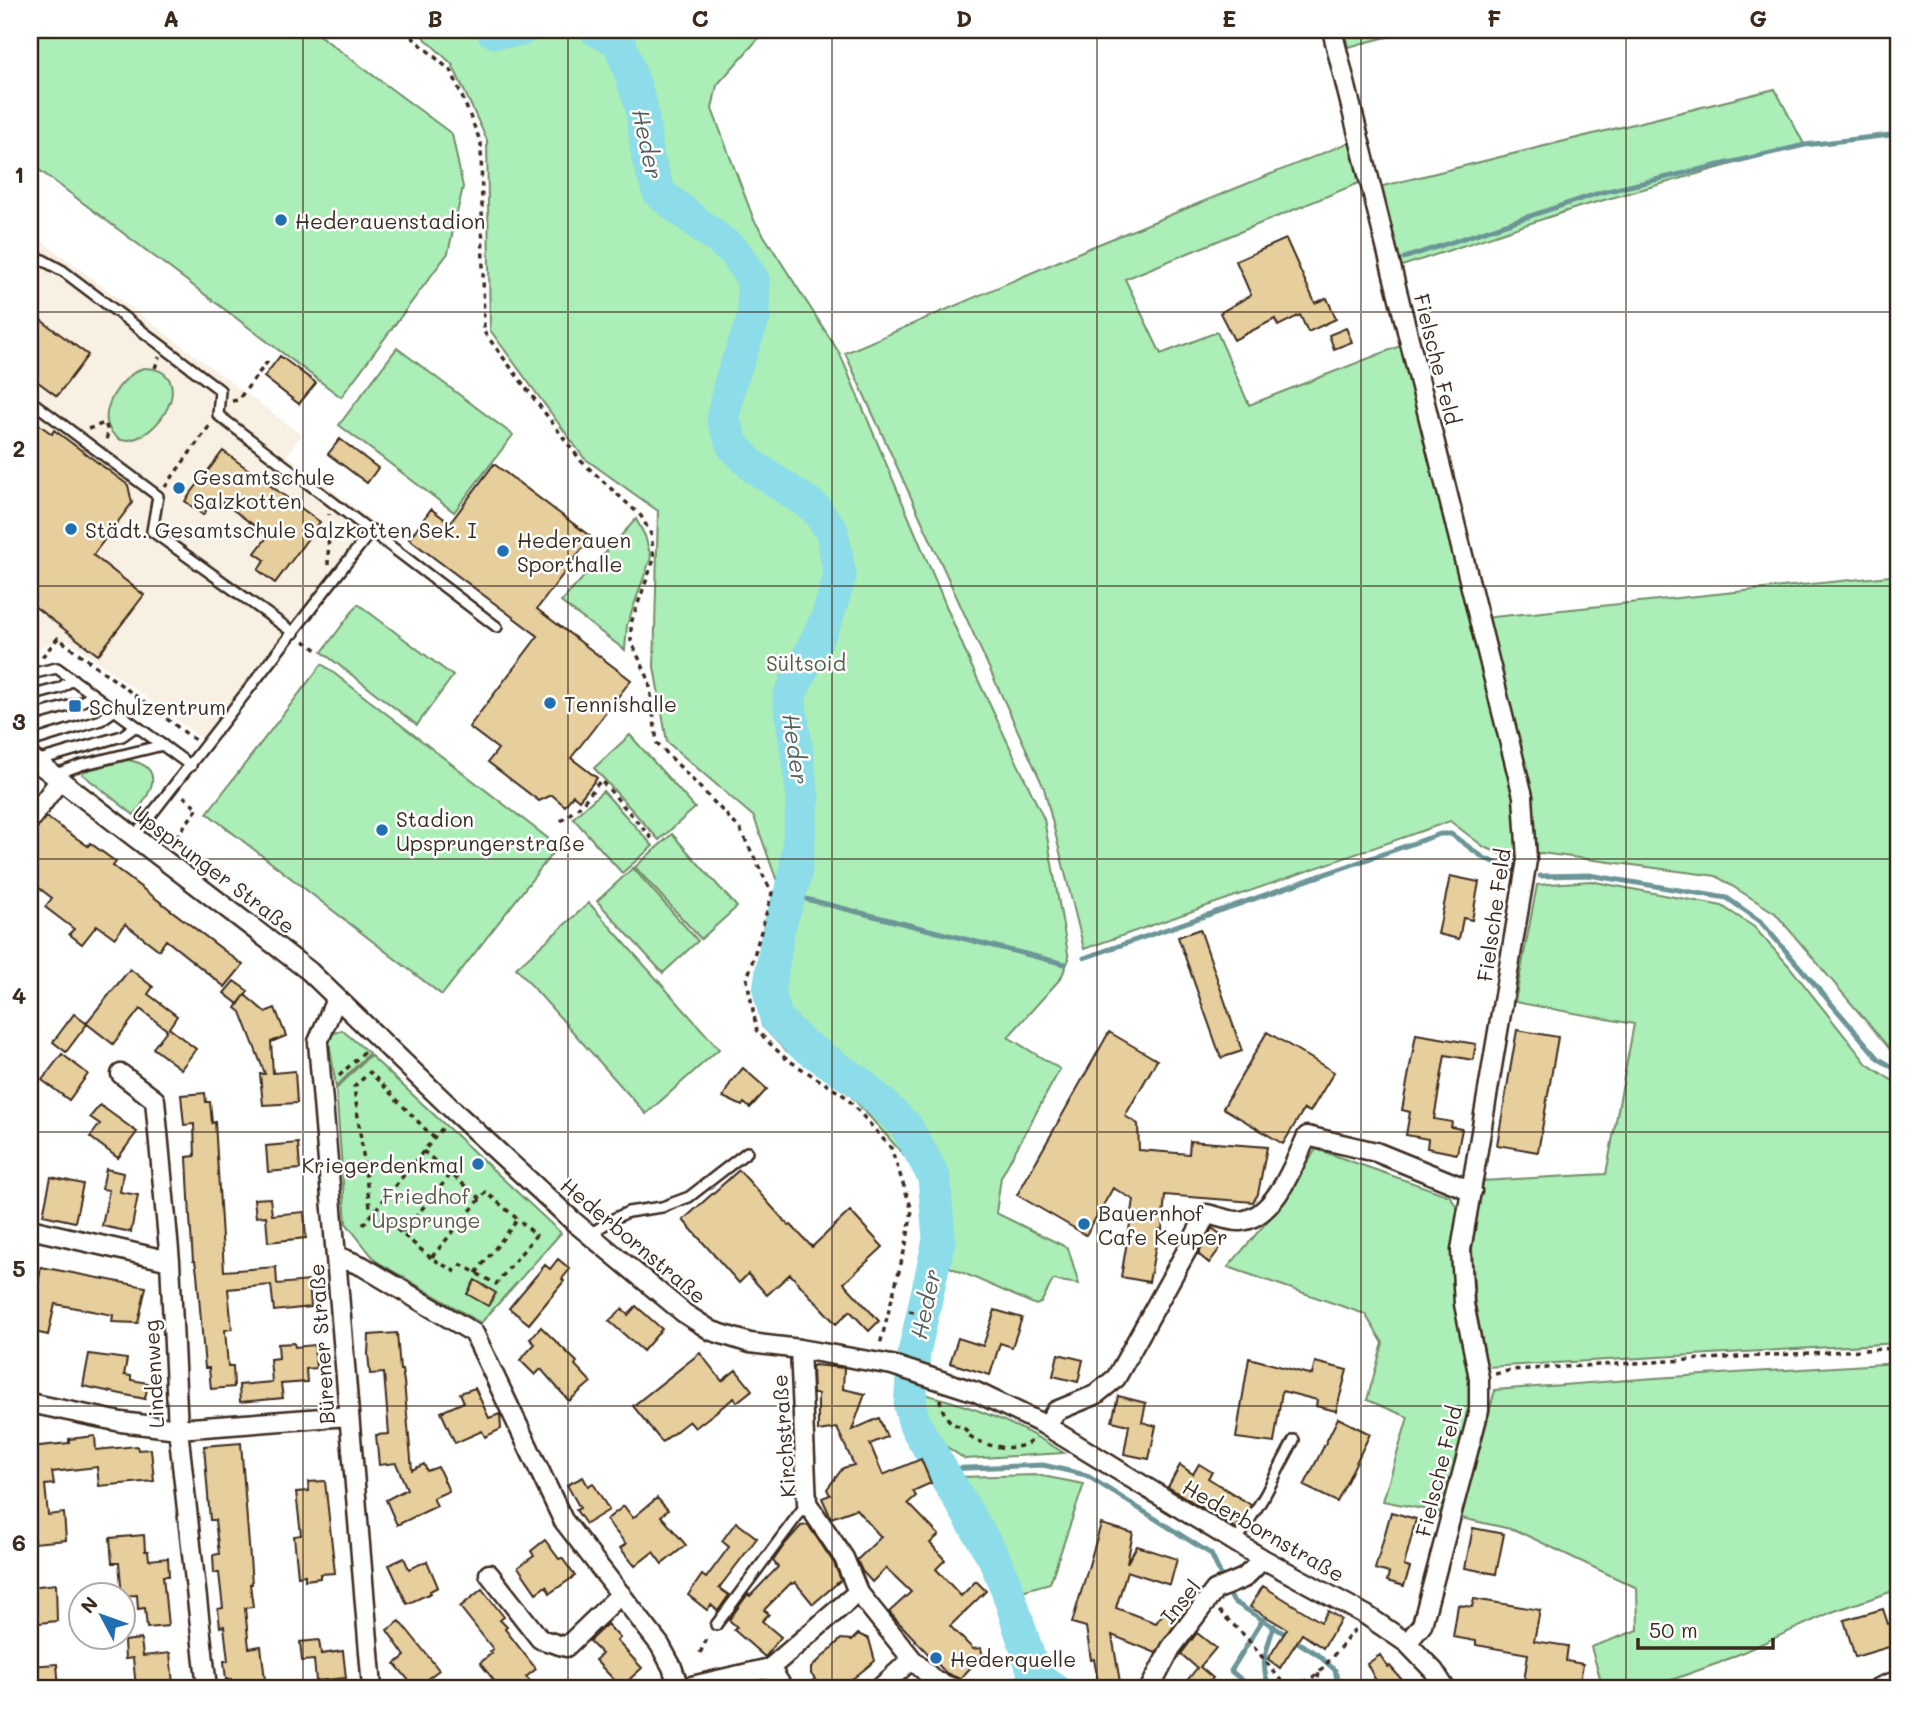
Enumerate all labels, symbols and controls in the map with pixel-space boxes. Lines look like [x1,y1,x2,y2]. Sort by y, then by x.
text: A [163,3,179,33]
text: B [427,3,443,33]
text: C [691,3,709,33]
text: D [956,3,972,33]
text: E [1222,3,1236,33]
text: F [1487,3,1501,33]
text: G [1749,3,1767,33]
water label: Heder [626,106,670,182]
text: 1 [14,159,24,189]
place label: Hederauenstadion [295,207,485,234]
marker: Hederauenstadion [273,212,289,228]
street label: Fielsche Feld [1409,291,1467,427]
text: 2 [13,433,25,463]
place label: Gesamtschule Salzkotten [193,463,335,514]
marker: Gesamtschule Salzkotten [171,480,187,496]
place label: Städt. Gesamtschule Salzkotten Sek. I [85,516,477,543]
marker: Städt. Gesamtschule Salzkotten Sek. I [63,521,79,537]
place label: Hederauen Sporthalle [517,526,631,577]
marker: Hederauen Sporthalle [495,543,511,559]
park label: Sültsoid [766,649,846,676]
place label: Tennishalle [564,690,677,717]
place label: Schulzentrum [89,693,226,720]
marker: Tennishalle [542,695,558,711]
marker: Schulzentrum [67,698,83,714]
text: 3 [12,706,26,736]
water label: Heder [776,712,816,786]
street label: Upsprunger Straße [127,799,301,939]
place label: Stadion Upsprungerstraße [396,805,585,856]
marker: Stadion Upsprungerstraße [374,822,390,838]
street label: Fielsche Feld [1470,847,1516,983]
text: 4 [12,980,26,1010]
place label: Kriegerdenkmal [301,1151,464,1178]
marker: Kriegerdenkmal [470,1156,486,1172]
street label: Hederbornstraße [556,1171,712,1309]
park label: Friedhof Upsprunge [372,1182,480,1233]
place label: Bauernhof Cafe Keuper [1098,1199,1228,1250]
marker: Bauernhof Cafe Keuper [1076,1216,1092,1232]
text: 5 [12,1253,26,1283]
street label: Bürener Straße [302,1263,340,1425]
water label: Heder [903,1266,947,1342]
street label: Lindenweg [137,1319,169,1429]
street label: Kirchstraße [765,1374,801,1498]
street label: Fielsche Feld [1409,1403,1467,1539]
street label: Hederbornstraße [1178,1473,1350,1587]
text: 6 [12,1527,26,1557]
street label: Insel [1154,1573,1206,1629]
north arrow [66,1582,136,1652]
text: N [75,1591,103,1618]
scale bar [1638,1606,1773,1650]
text: 50 m [1649,1616,1698,1643]
place label: Hederquelle [950,1645,1076,1672]
marker: Hederquelle [928,1650,944,1666]

